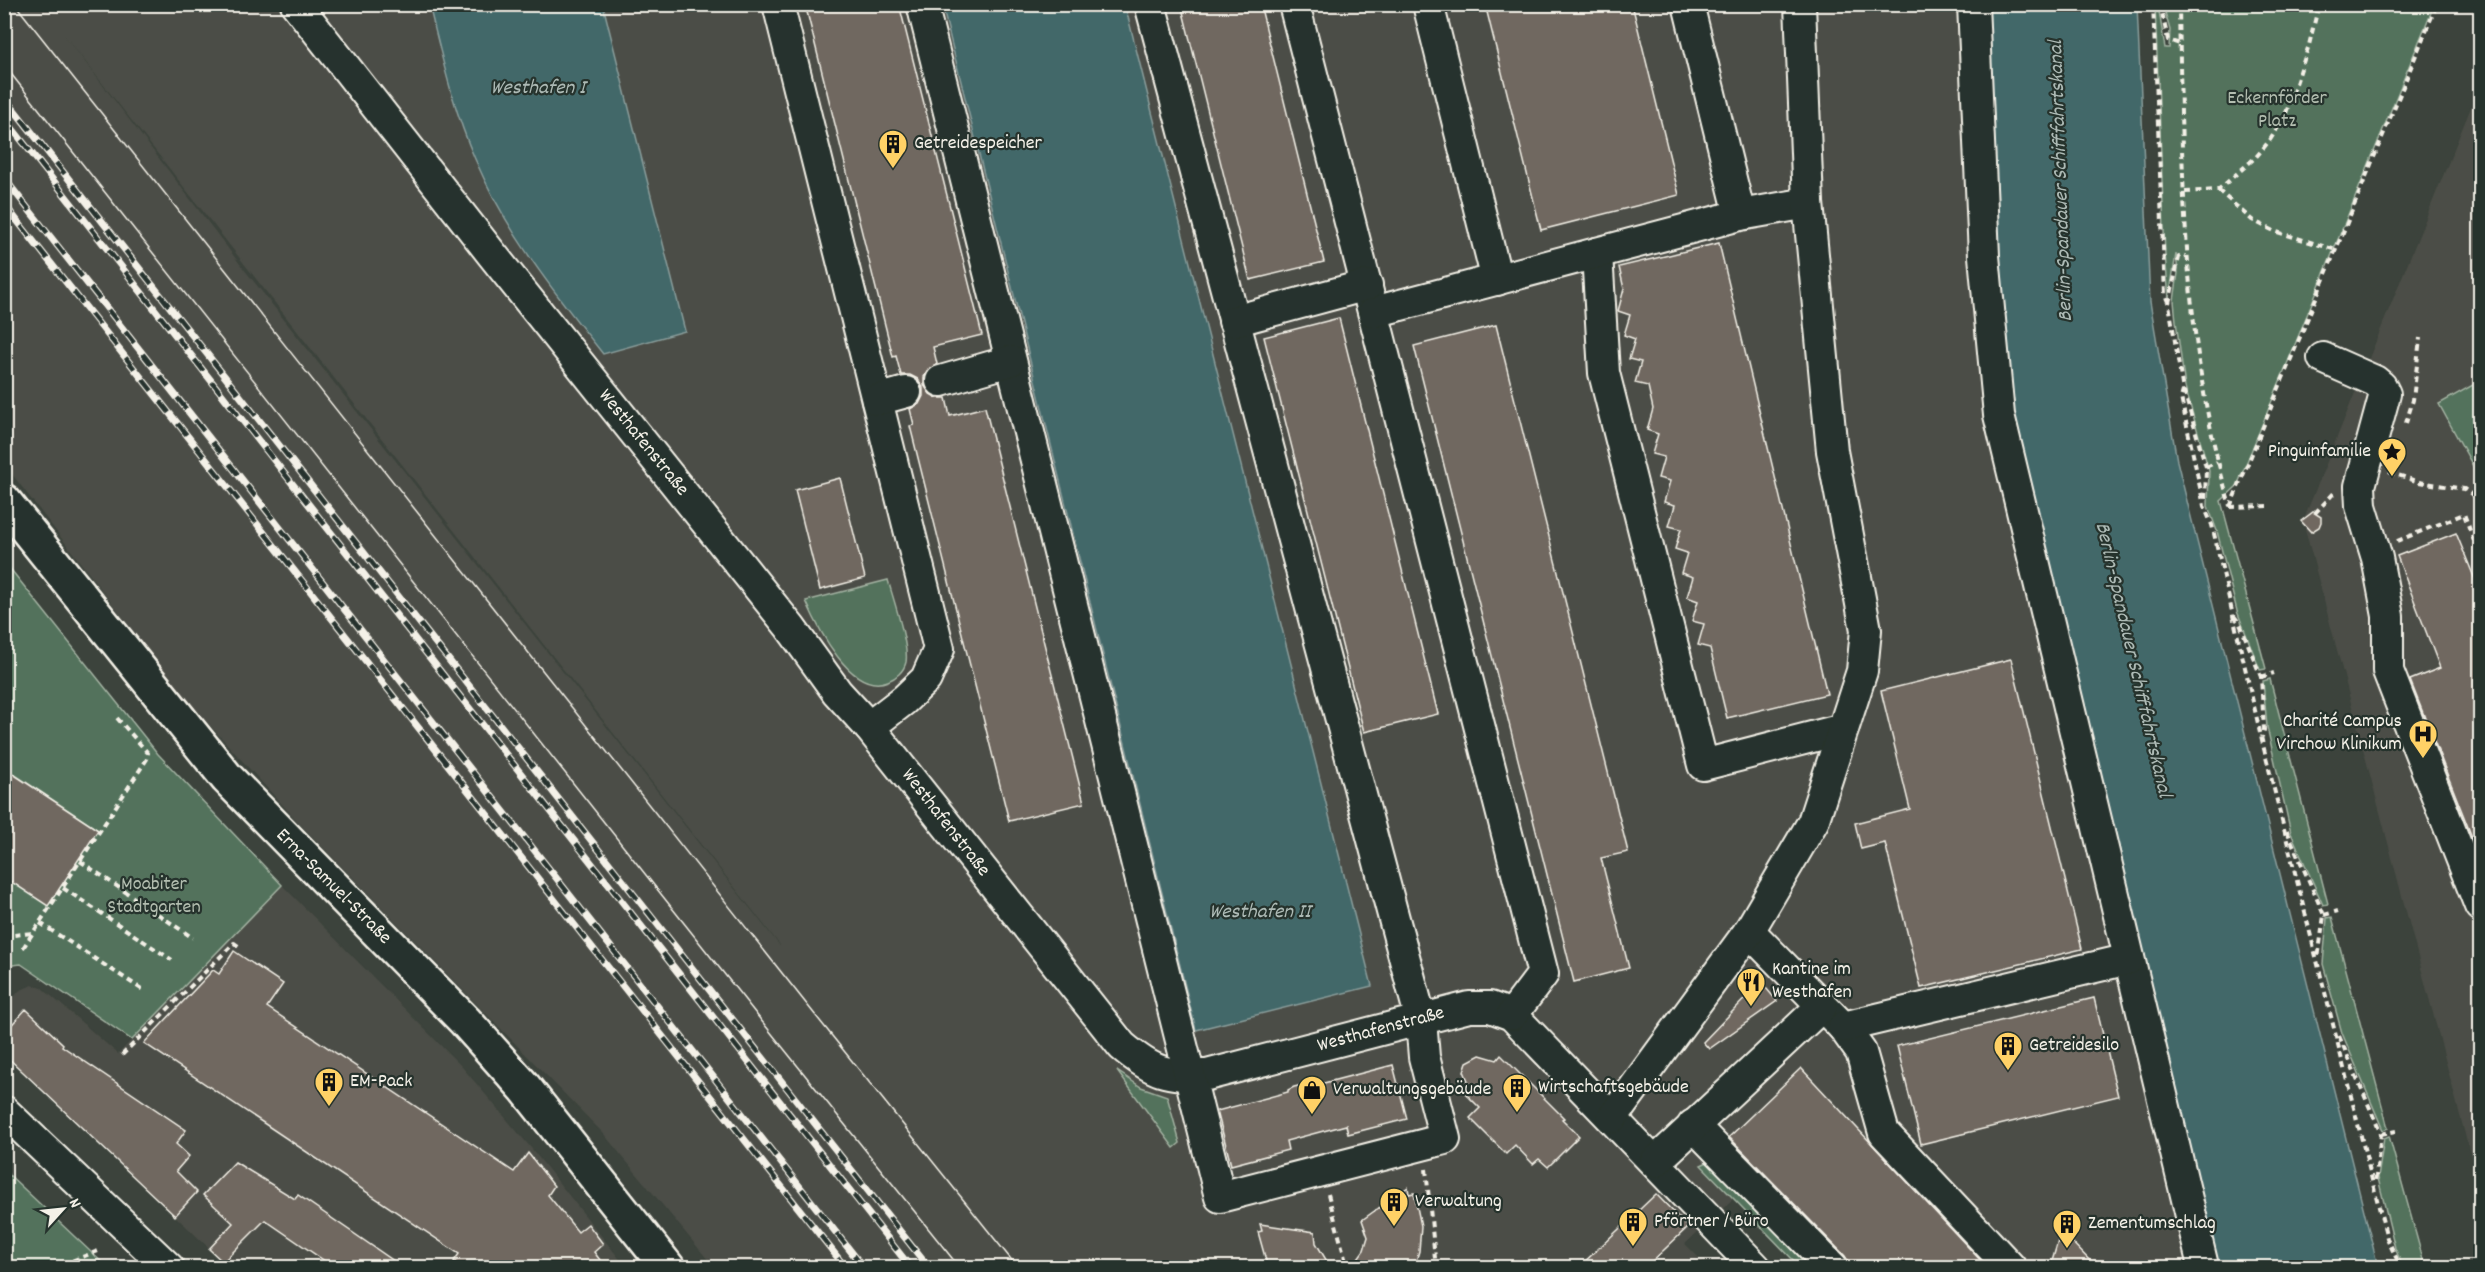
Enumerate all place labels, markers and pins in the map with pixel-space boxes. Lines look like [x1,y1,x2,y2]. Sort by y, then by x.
building icon: Getreidespeicher [877,128,909,170]
place label: Getreidespeicher [914,130,1042,158]
place icon: Pinguinfamilie [2376,436,2408,478]
place label: Pinguinfamilie [2268,438,2371,466]
place label: Charité Campus Virchow Klinikum [2277,708,2402,759]
hospital icon: Charité Campus Virchow Klinikum [2407,718,2439,760]
place label: Kantine im Westhafen [1772,956,1852,1007]
restaurant icon: Kantine im Westhafen [1735,966,1767,1008]
building icon: Getreidesilo [1992,1030,2024,1072]
place label: Getreidesilo [2029,1032,2119,1060]
building icon: EM-Pack [313,1066,345,1108]
place label: EM-Pack [350,1068,412,1096]
building icon: Wirtschaftsgebäude [1501,1072,1533,1114]
shop icon: Verwaltungsgebäude [1296,1074,1328,1116]
place label: Wirtschaftsgebäude [1538,1074,1689,1102]
place label: Verwaltungsgebäude [1333,1076,1491,1104]
building icon: Verwaltung [1378,1186,1410,1228]
place label: Verwaltung [1415,1188,1502,1216]
building icon: Pförtner / Büro [1617,1206,1649,1248]
place label: Pförtner / Büro [1654,1208,1769,1236]
building icon: Zementumschlag [2051,1208,2083,1250]
place label: Zementumschlag [2088,1210,2216,1238]

